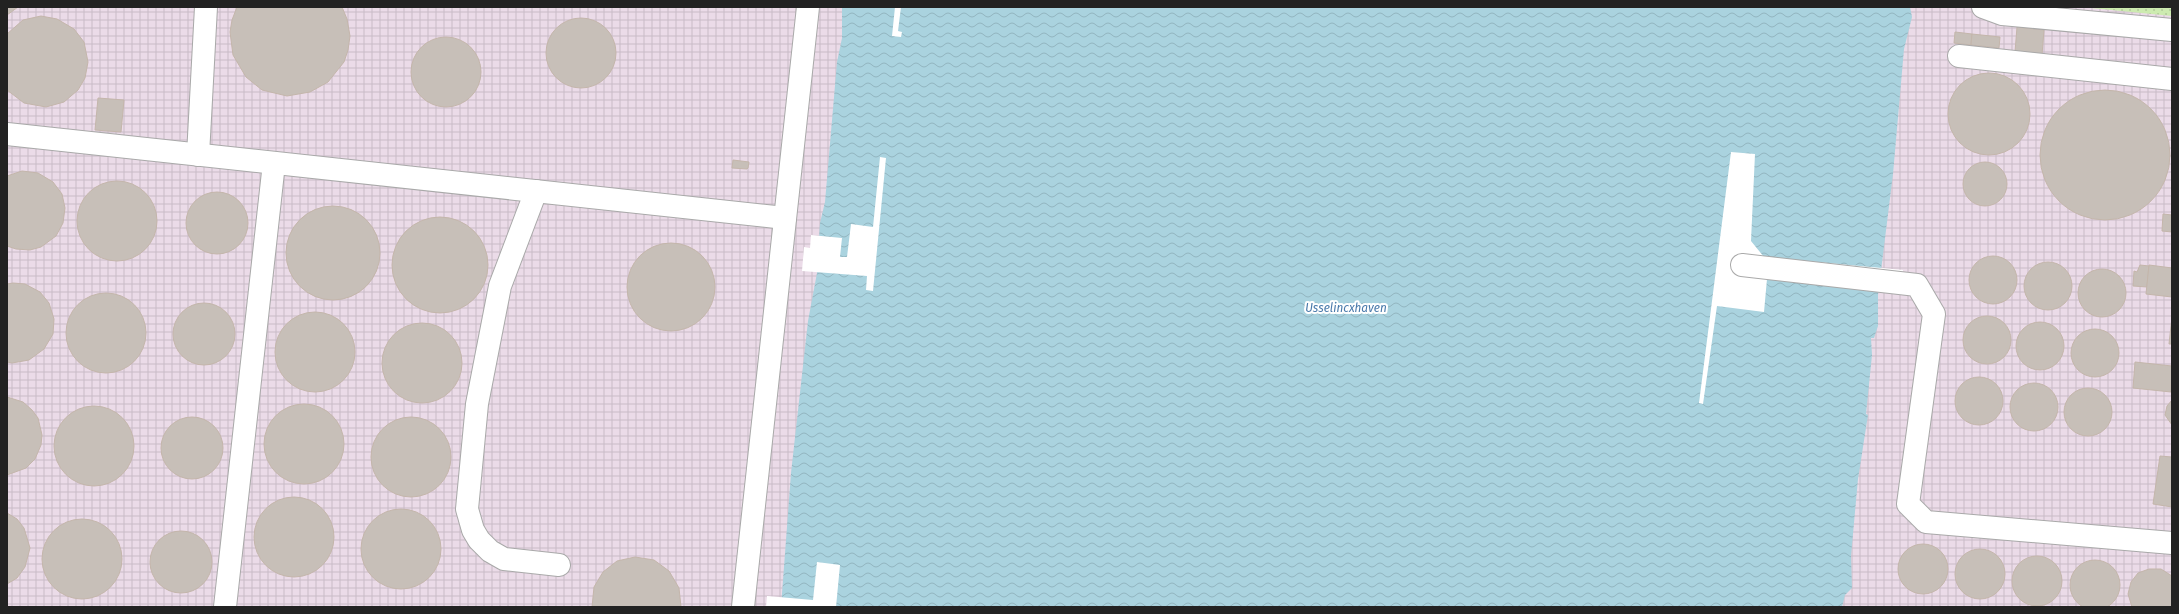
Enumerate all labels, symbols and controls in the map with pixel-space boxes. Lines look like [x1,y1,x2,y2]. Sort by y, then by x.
water label: Usselincxhaven [1305,300,1387,315]

